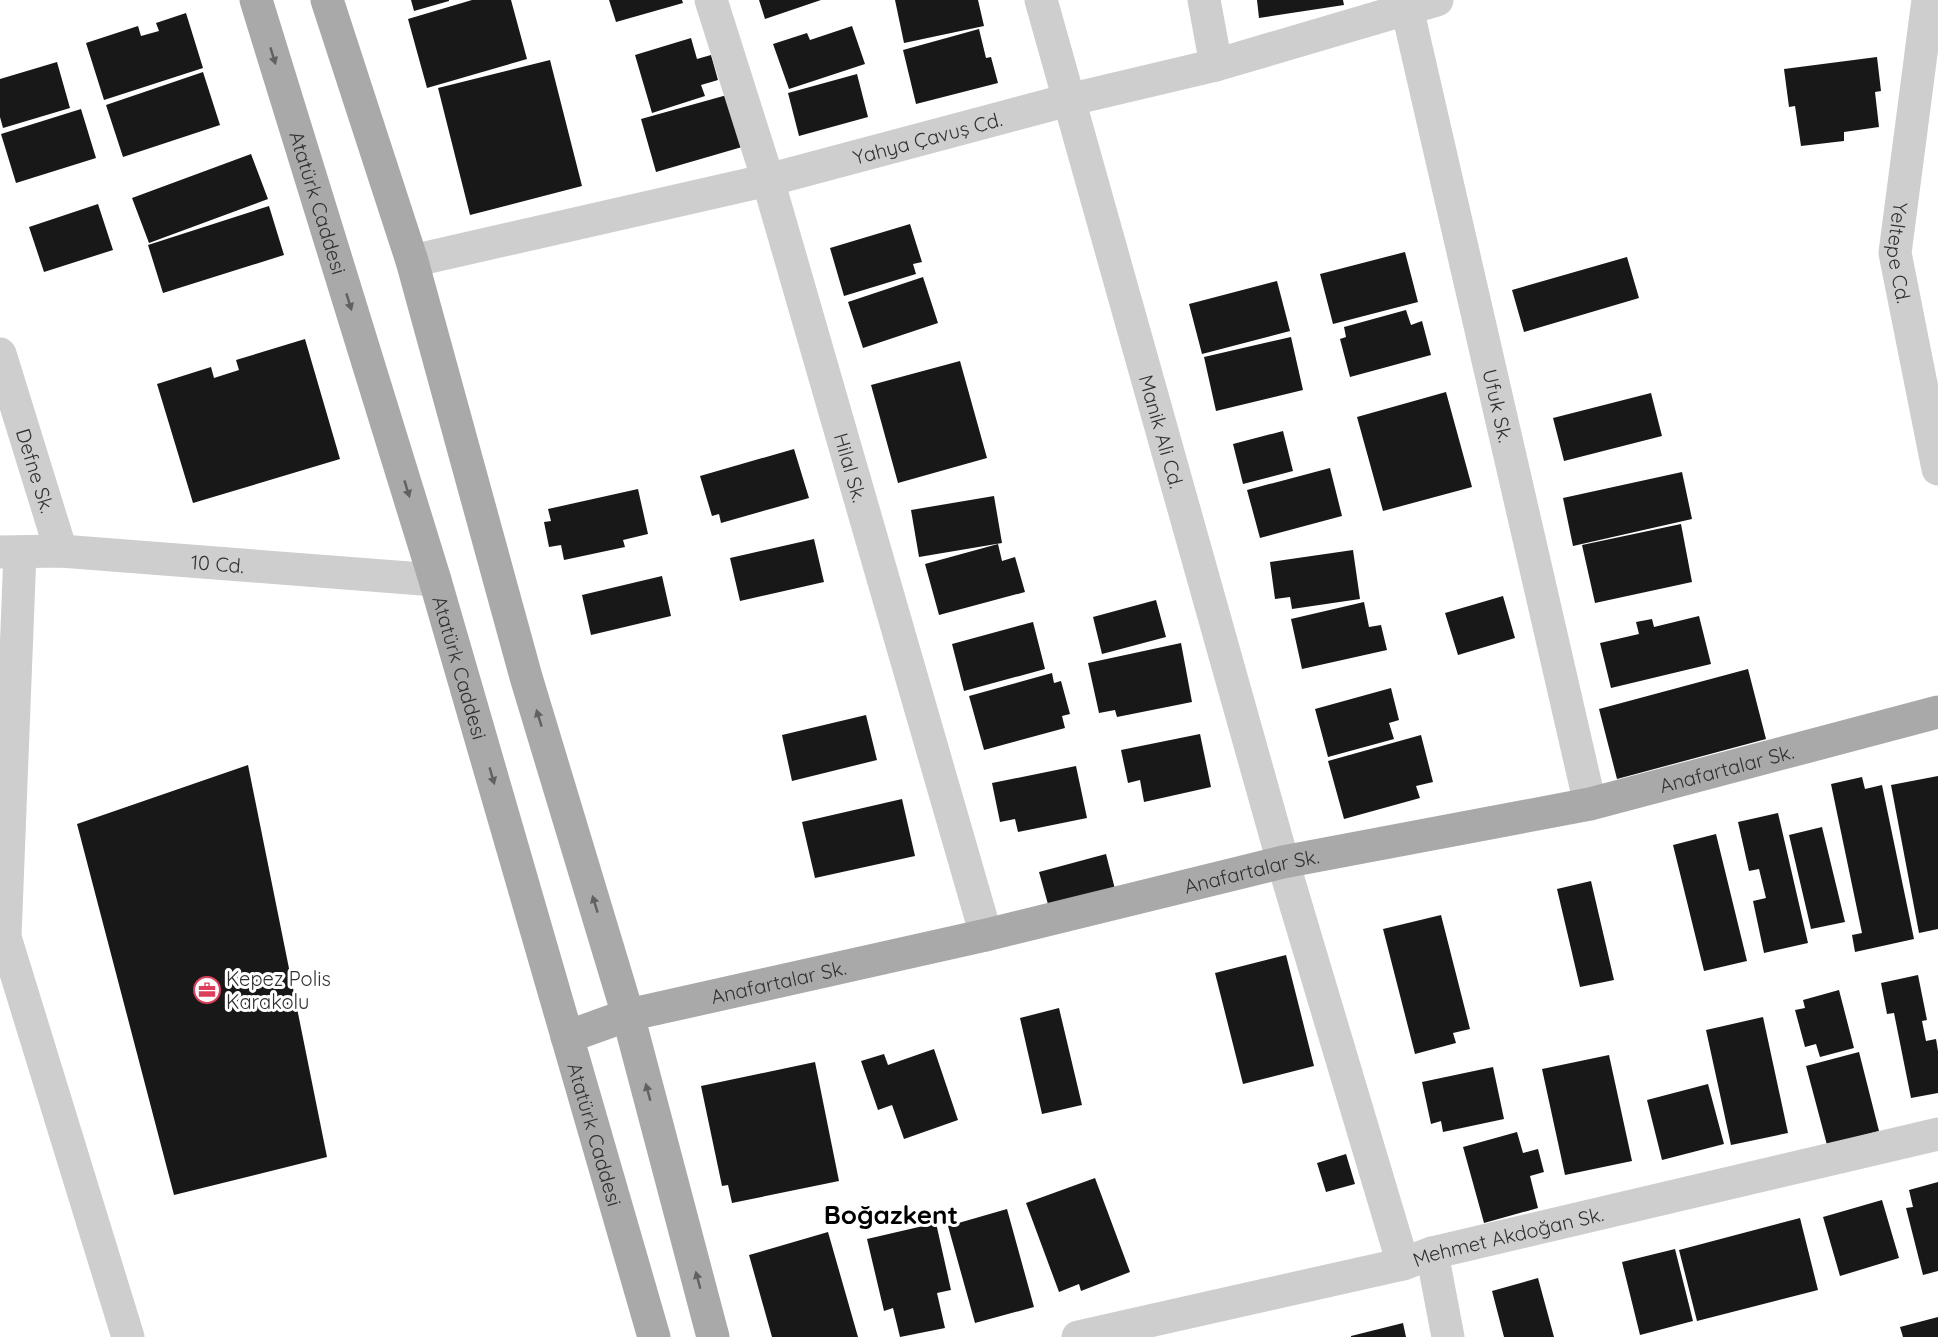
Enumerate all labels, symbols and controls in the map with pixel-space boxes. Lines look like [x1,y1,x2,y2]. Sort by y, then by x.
one-way arrow [269,47,278,65]
street label: Yahya Çavuş Cd. [850,106,1005,169]
street label: Atatürk Caddesi [285,128,352,277]
street label: Yeltepe Cd. [1882,201,1917,305]
one-way arrow [345,293,354,311]
street label: Ufuk Sk. [1478,366,1519,445]
street label: Manik Ali Cd. [1134,372,1190,491]
street label: Defne Sk. [11,425,61,516]
street label: Hilal Sk. [829,430,873,505]
one-way arrow [403,480,412,498]
street label: 10 Cd. [190,549,245,578]
street label: Atatürk Caddesi [428,593,493,742]
one-way arrow [534,709,543,727]
street label: Anafartalar Sk. [1656,738,1796,798]
one-way arrow [488,767,497,785]
street label: Anafartalar Sk. [1181,843,1321,898]
one-way arrow [590,895,599,913]
street label: Anafartalar Sk. [708,954,849,1009]
place label: Kepez Polis Karakolu [226,966,331,1014]
office icon: Kepez Polis Karakolu [192,975,222,1005]
street label: Atatürk Caddesi [563,1060,628,1209]
one-way arrow [643,1083,653,1101]
district label: Boğazkent [824,1198,958,1231]
street label: Mehmet Akdoğan Sk. [1409,1201,1606,1272]
one-way arrow [693,1271,703,1290]

